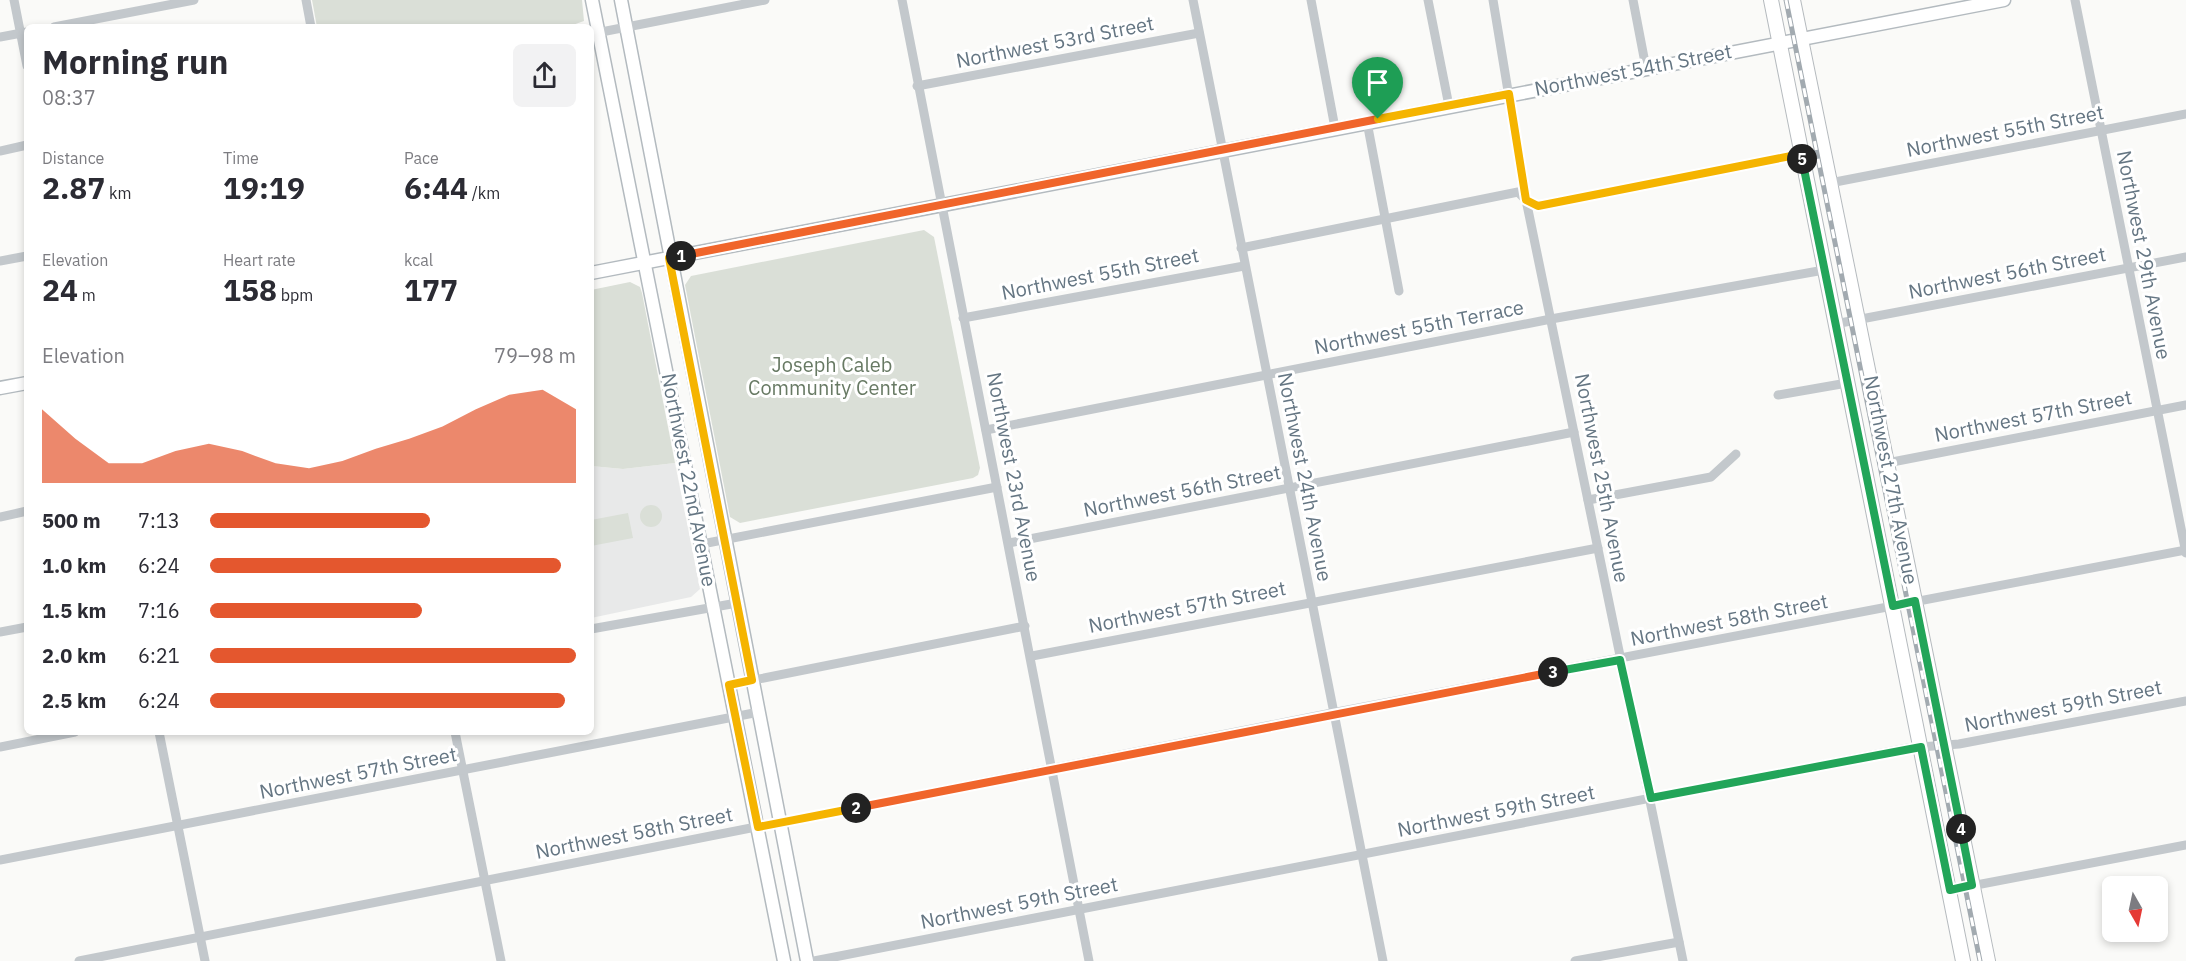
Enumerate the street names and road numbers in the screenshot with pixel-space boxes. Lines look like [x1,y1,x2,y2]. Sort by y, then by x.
street label: Northwest 53rd Street [954,9,1156,74]
street label: Northwest 54th Street [1532,37,1734,102]
street label: Northwest 55th Street [1904,98,2106,163]
street label: Northwest 29th Avenue [2111,148,2178,362]
street label: Northwest 56th Street [1906,240,2108,305]
street label: Northwest 55th Street [999,241,1201,306]
street label: Northwest 55th Terrace [1312,293,1526,360]
street label: Northwest 23rd Avenue [981,370,1048,584]
street label: Northwest 24th Avenue [1272,370,1339,584]
street label: Northwest 22nd Avenue [656,371,723,589]
street label: Northwest 25th Avenue [1569,371,1636,585]
street label: Northwest 27th Avenue [1858,373,1925,587]
street label: Northwest 57th Street [1932,383,2134,448]
street label: Northwest 56th Street [1081,458,1283,523]
street label: Northwest 57th Street [1086,574,1288,639]
street label: Northwest 58th Street [1628,587,1830,652]
street label: Northwest 59th Street [1962,673,2164,738]
street label: Northwest 57th Street [257,740,459,805]
street label: Northwest 59th Street [1395,778,1597,843]
street label: Northwest 58th Street [533,800,735,865]
street label: Northwest 59th Street [918,870,1120,935]

